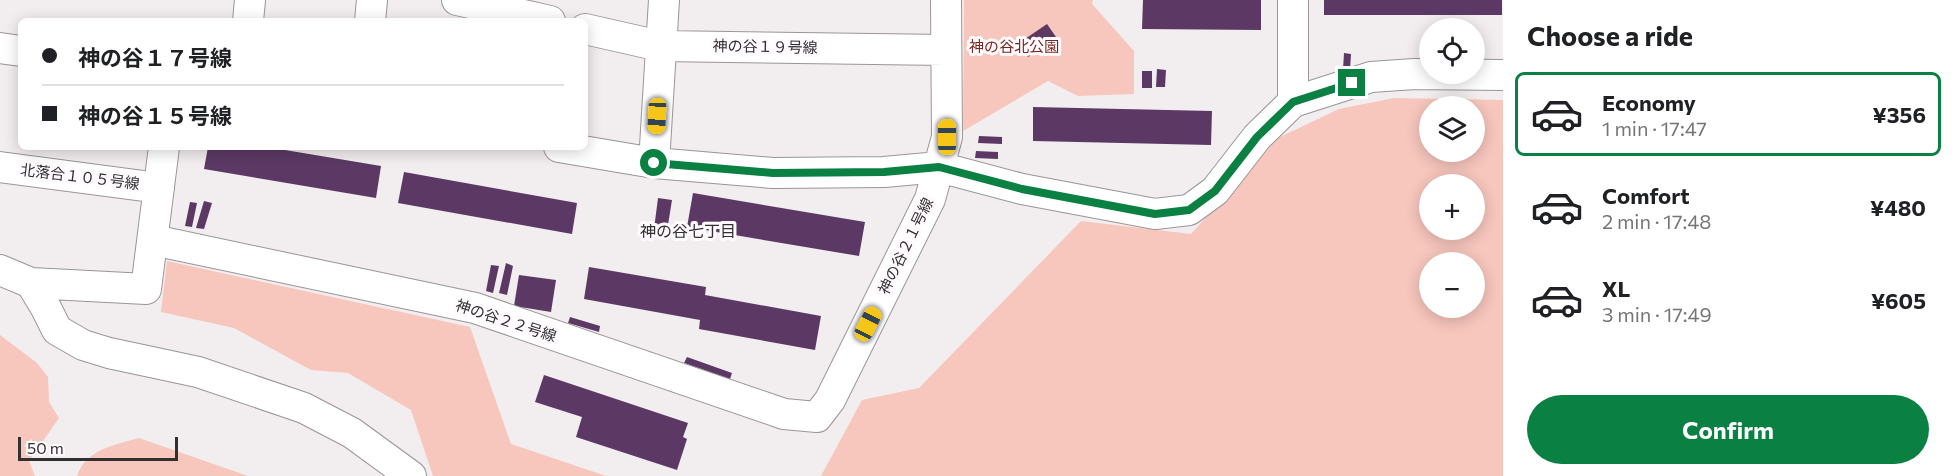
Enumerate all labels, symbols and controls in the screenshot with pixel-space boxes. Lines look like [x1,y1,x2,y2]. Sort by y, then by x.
map controls [1419,18,1485,318]
button: locate [1419,18,1485,84]
text: Choose a ride [1527,19,1693,52]
street label: 神の谷１９号線 [712,36,818,56]
park label: 神の谷北公園 [969,37,1059,55]
text: 神の谷１７号線 [78,44,232,71]
route end [1338,69,1365,96]
icon: car [1530,87,1584,141]
text: Economy [1602,89,1696,116]
button: layers [1419,96,1485,162]
car [647,98,667,134]
text: ¥356 [1873,101,1926,128]
text: 神の谷１５号線 [78,102,232,129]
text: 1 min · 17:47 [1602,116,1707,140]
car [938,119,956,155]
route start [640,149,667,176]
street label: 北落合１０５号線 [19,160,141,192]
button: + [1419,174,1485,240]
icon: car [1530,180,1584,234]
text: Comfort [1602,182,1690,209]
street label: 神の谷２１号線 [874,194,936,297]
text: ¥480 [1870,194,1926,221]
text: 2 min · 17:48 [1602,209,1711,233]
district label: 神の谷七丁目 [640,221,736,240]
button: − [1419,252,1485,318]
icon: car [1530,273,1584,327]
text: XL [1602,275,1630,302]
text: ¥605 [1871,287,1926,314]
street label: 神の谷２２号線 [454,295,559,345]
text: 3 min · 17:49 [1602,302,1712,326]
car [852,304,884,344]
button: Confirm [1527,395,1929,464]
scale bar [18,434,178,462]
text: 50 m [27,438,64,457]

